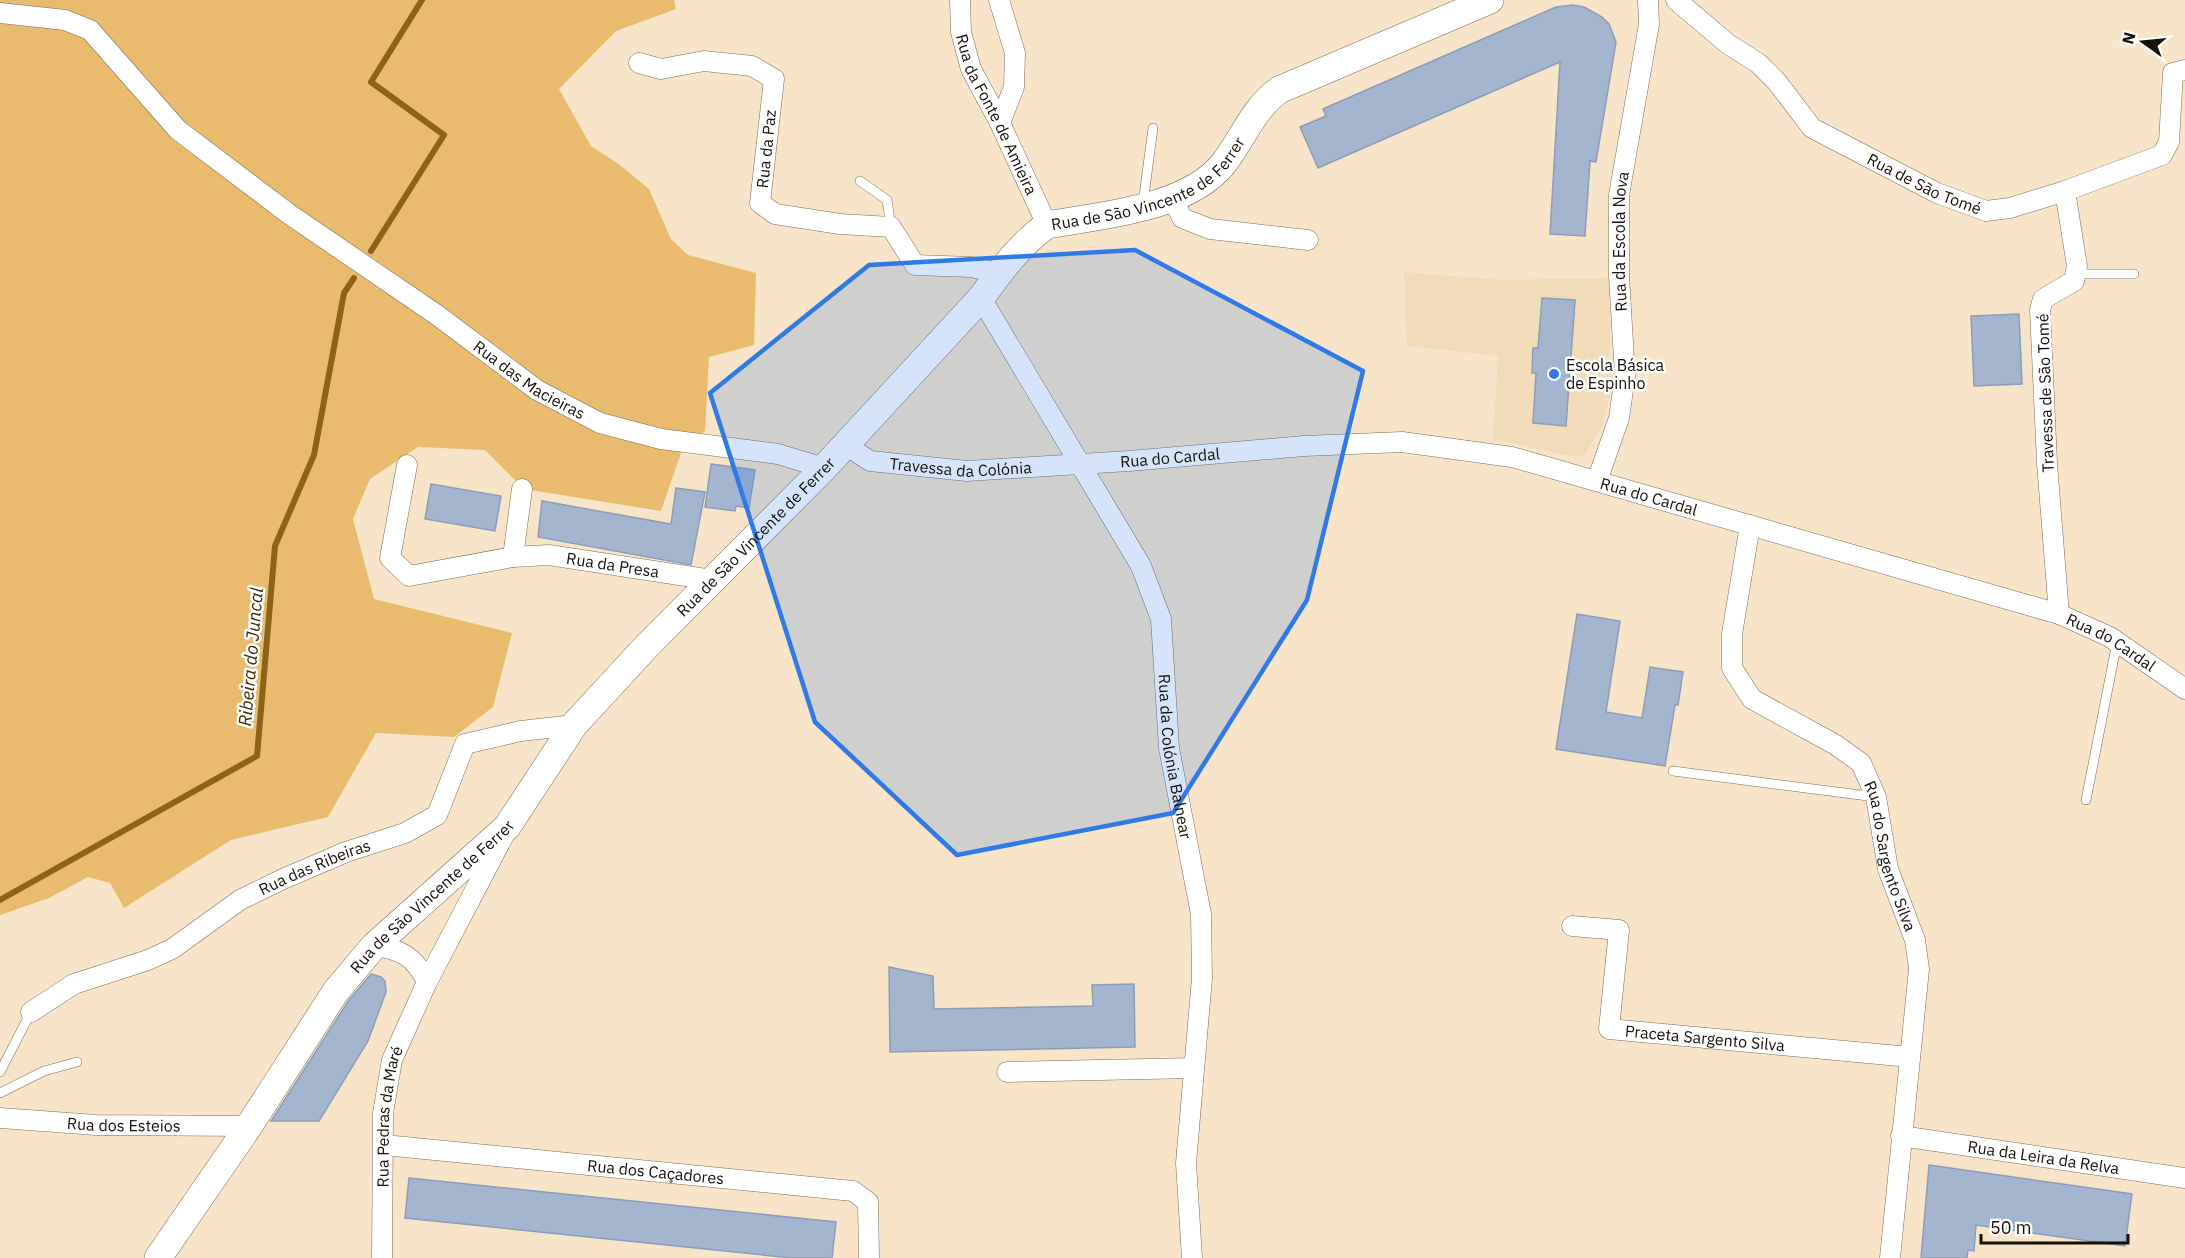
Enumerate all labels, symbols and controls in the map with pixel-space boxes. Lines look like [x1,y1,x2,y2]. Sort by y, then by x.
north arrow [2113,12,2173,72]
text: N [2117,30,2140,46]
street label: Rua da Fonte de Amieira [952,32,1042,198]
street label: Rua da Paz [752,109,780,189]
street label: Rua de São Vincente de Ferrer [1050,133,1249,234]
street label: Rua de São Tomé [1864,149,1985,219]
street label: Rua da Escola Nova [1609,169,1633,312]
street label: Travessa de São Tomé [2032,313,2058,473]
street label: Rua das Macieiras [470,336,589,423]
place label: Escola Básica de Espinho [1566,355,1665,393]
marker: Escola Básica de Espinho [1547,367,1561,381]
street label: Rua do Cardal [1119,443,1221,472]
street label: Rua de São Vincente de Ferrer [672,453,839,621]
street label: Travessa da Colónia [889,453,1033,481]
street label: Rua do Cardal [1598,473,1700,520]
street label: Rua da Presa [565,548,661,582]
water label: Ribeira do Juncal [233,586,268,727]
street label: Rua do Cardal [2063,609,2160,676]
street label: Rua da Colónia Balnear [1154,673,1196,841]
street label: Rua do Sargento Silva [1860,778,1921,934]
street label: Rua de São Vincente de Ferrer [346,816,519,977]
street label: Rua das Ribeiras [255,835,373,899]
street label: Praceta Sargento Silva [1624,1021,1786,1055]
street label: Rua Pedras da Maré [372,1042,407,1187]
street label: Rua dos Esteios [66,1113,181,1136]
street label: Rua da Leira da Relva [1966,1136,2121,1178]
street label: Rua dos Caçadores [586,1155,725,1188]
scale bar [1981,1207,2128,1245]
text: 50 m [1990,1216,2032,1239]

